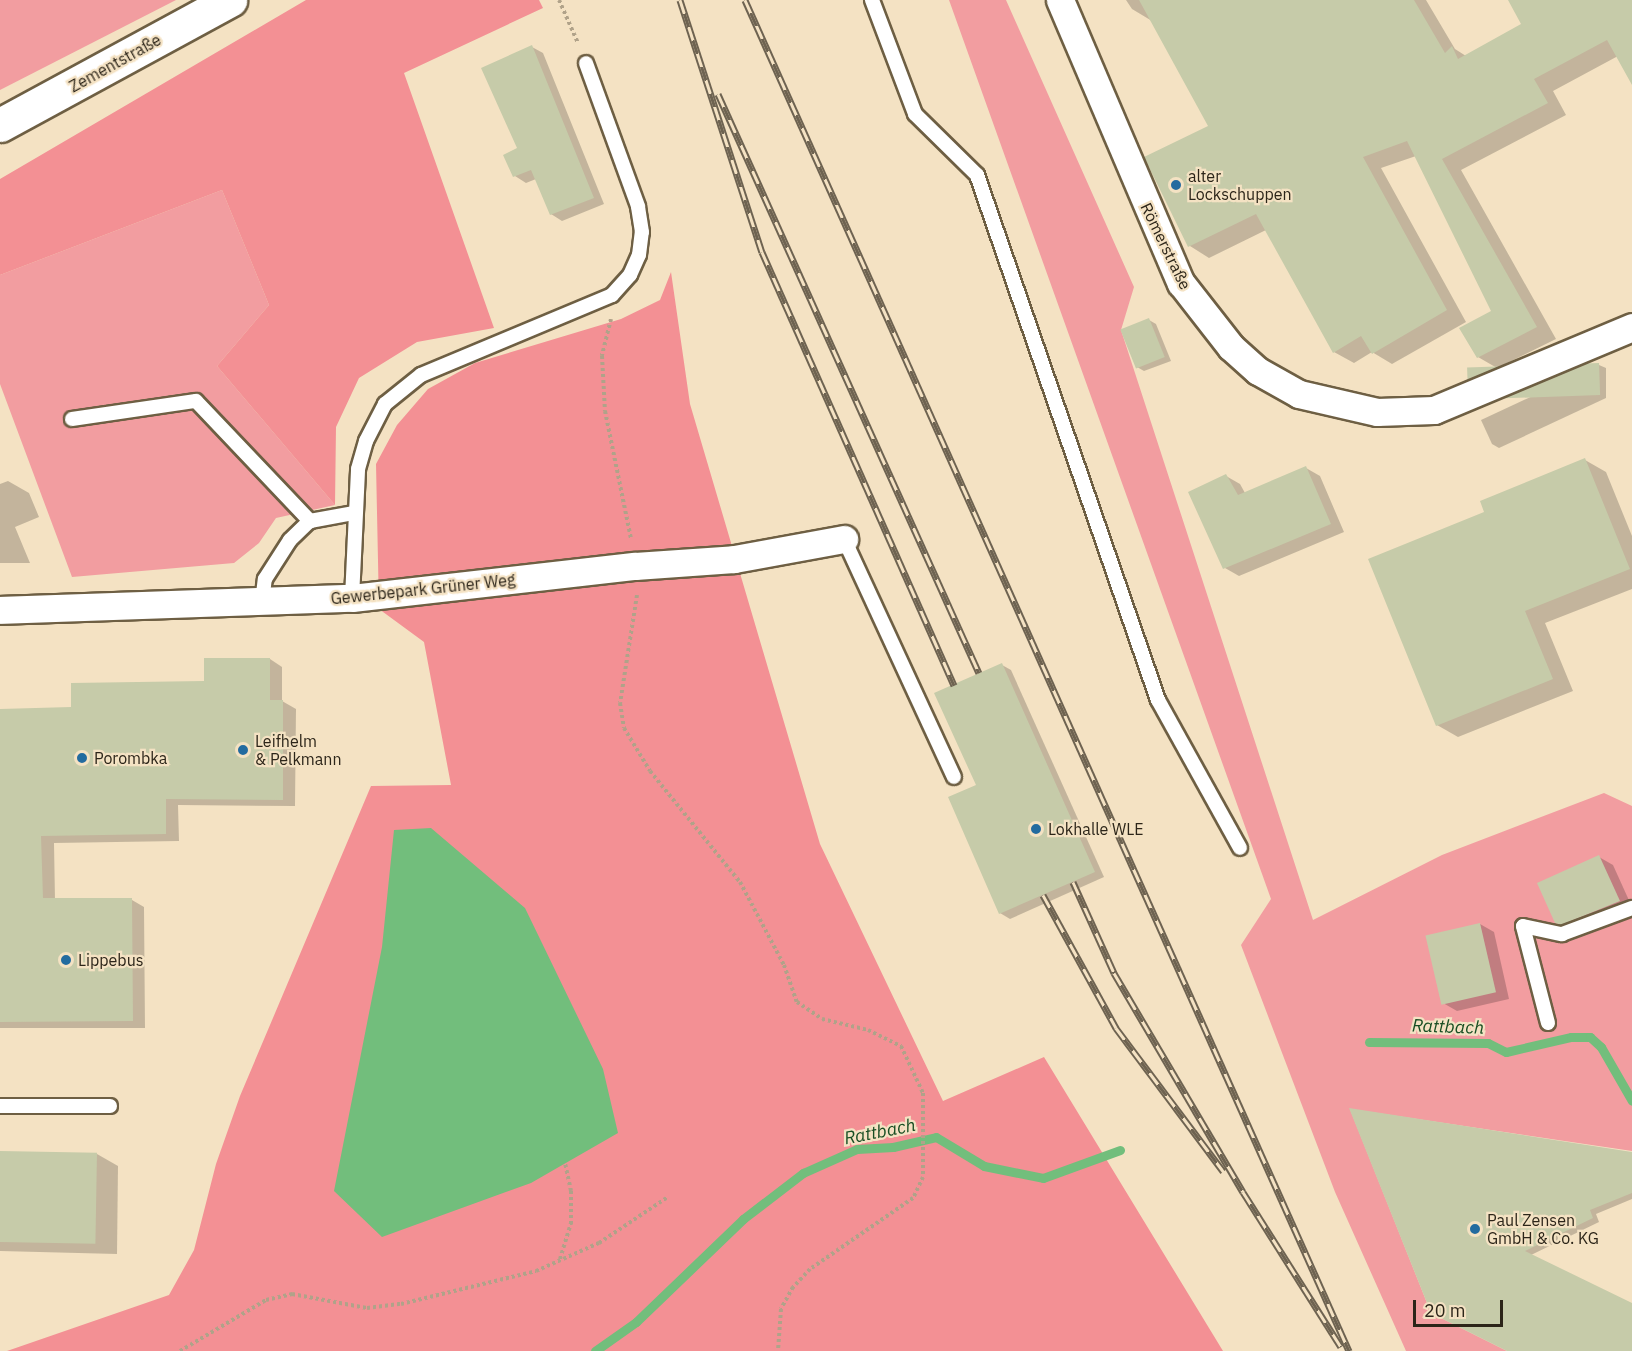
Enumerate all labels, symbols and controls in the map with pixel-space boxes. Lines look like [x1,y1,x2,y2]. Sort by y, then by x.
street label: Zementstraße [66,30,164,96]
place label: alter Lockschuppen [1188,166,1292,204]
marker: alter Lockschuppen [1169,178,1183,192]
street label: Römerstraße [1137,199,1195,293]
street label: Gewerbepark Grüner Weg [330,570,516,608]
place label: Leifhelm & Pelkmann [255,731,342,769]
marker: Leifhelm & Pelkmann [236,743,250,757]
place label: Porombka [94,748,167,768]
marker: Porombka [75,751,89,765]
place label: Lokhalle WLE [1048,819,1144,839]
marker: Lokhalle WLE [1029,822,1043,836]
place label: Lippebus [78,950,144,970]
marker: Lippebus [59,953,73,967]
water label: Rattbach [1411,1015,1485,1039]
water label: Rattbach [842,1114,918,1150]
place label: Paul Zensen GmbH & Co. KG [1487,1210,1599,1248]
marker: Paul Zensen GmbH & Co. KG [1468,1222,1482,1236]
scale bar [1416,1288,1506,1326]
text: 20 m [1424,1299,1466,1322]

